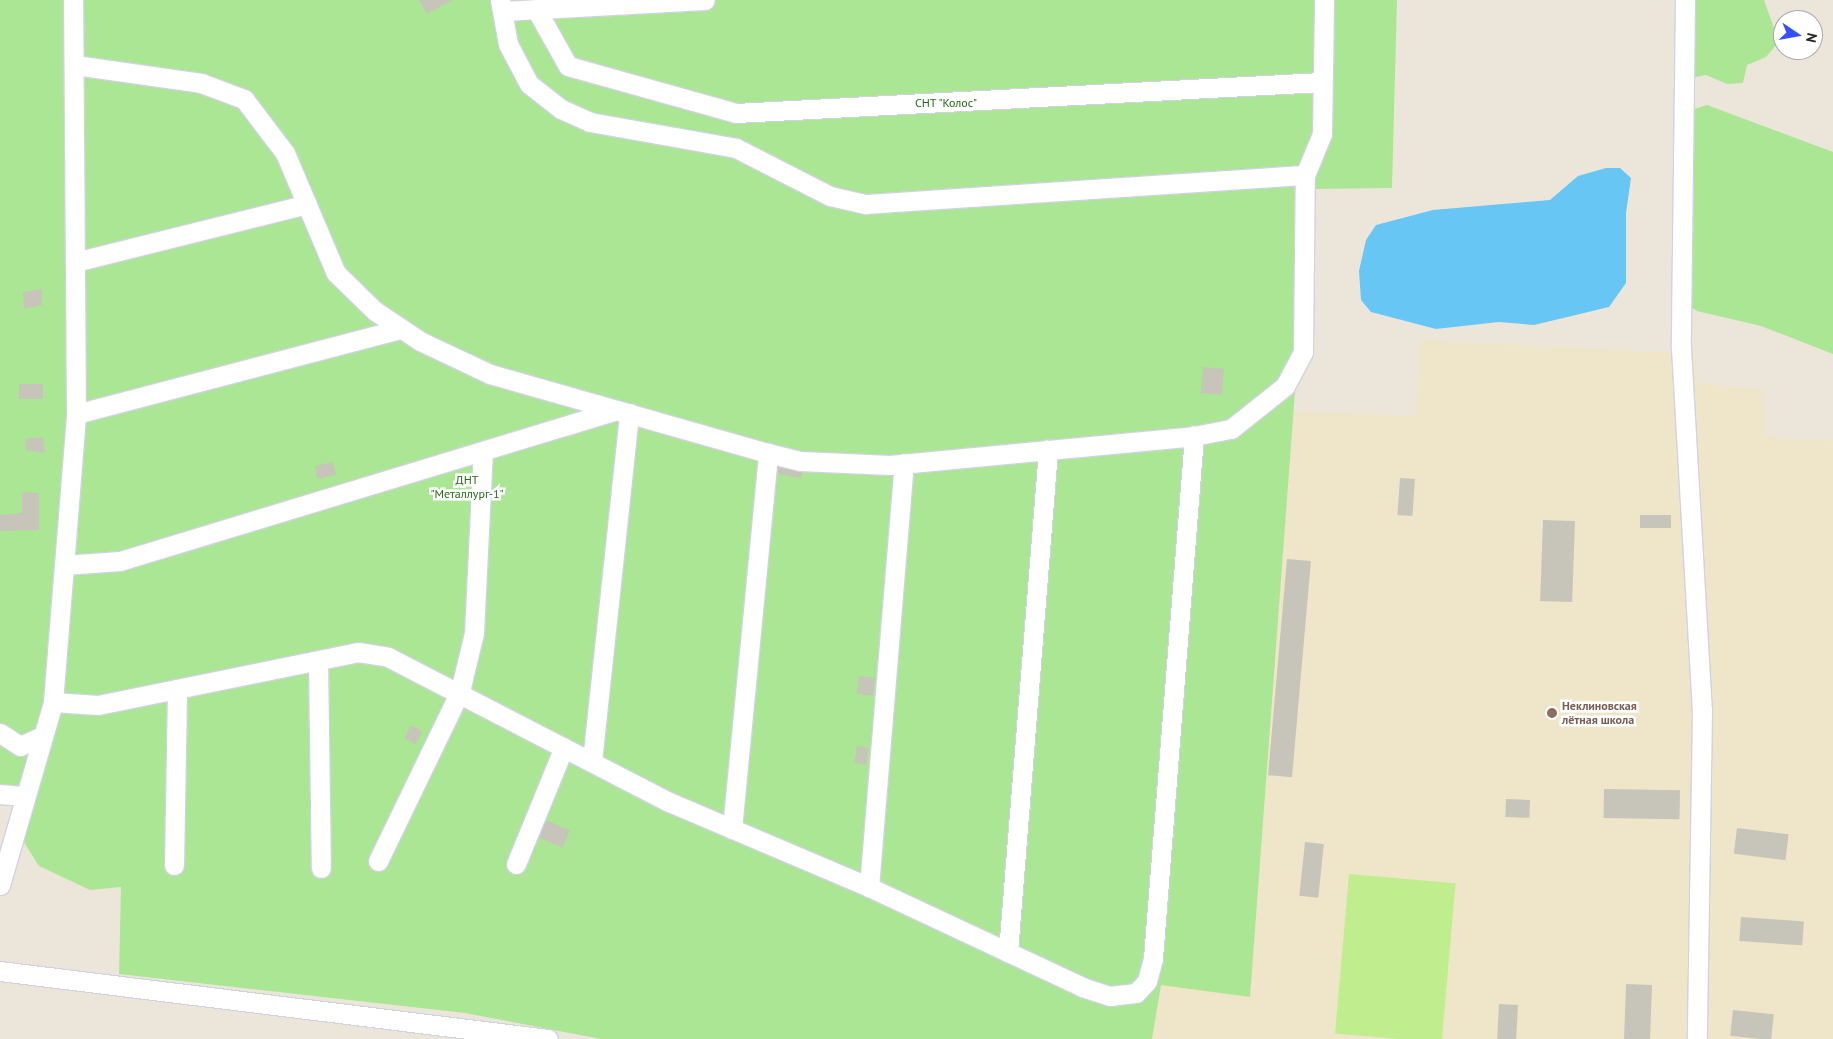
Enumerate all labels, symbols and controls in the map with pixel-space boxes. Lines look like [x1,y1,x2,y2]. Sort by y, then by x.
north arrow [1773,10,1823,60]
text: N [1802,32,1821,44]
park label: СНТ "Колос" [914,96,978,110]
park label: ДНТ "Металлург-1" [430,473,504,501]
place label: Неклиновская лётная школа [1562,699,1637,727]
marker: Неклиновская лётная школа [1546,707,1558,719]

